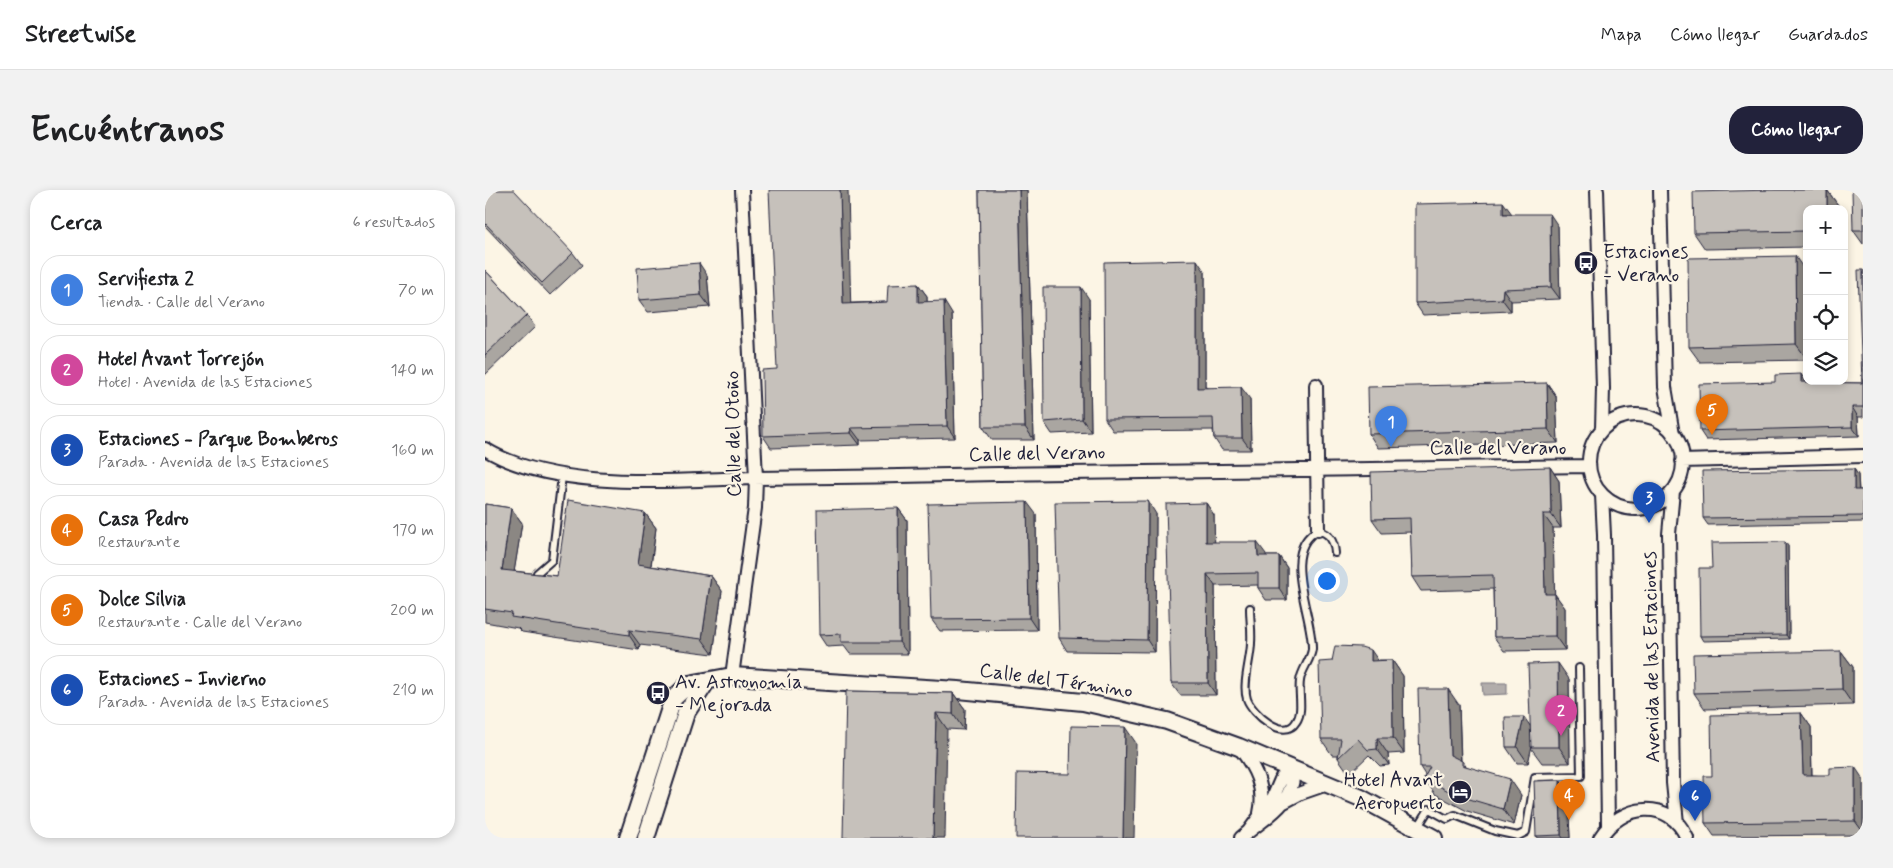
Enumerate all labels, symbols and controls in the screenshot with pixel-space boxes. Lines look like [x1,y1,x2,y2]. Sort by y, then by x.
text: Streetwise [25,19,136,50]
text: Mapa [1601,23,1642,47]
text: Cómo llegar [1670,23,1760,47]
text: Guardados [1788,23,1868,47]
button: Cómo llegar [1729,106,1863,154]
text: Encuéntranos [30,107,225,153]
map controls [1803,205,1848,385]
button: + [1803,205,1848,250]
text: Cerca [50,209,103,237]
text: 6 resultados [353,212,435,233]
place label: Estaciones - Verano [1603,239,1689,289]
bus stop icon: Estaciones - Verano [1573,250,1599,276]
button: − [1803,250,1848,295]
text: Servifiesta 2 [98,267,194,292]
text: 1 [63,280,71,301]
text: 70 m [398,280,434,301]
text: Tienda · Calle del Verano [98,292,265,313]
button: locate [1803,295,1848,340]
button: layers [1803,340,1848,385]
text: Hotel Avant Torrejón [98,347,264,372]
text: 2 [63,360,71,381]
text: 140 m [390,360,434,381]
street label: Calle del Otoño [719,371,749,497]
text: Hotel · Avenida de las Estaciones [98,372,312,393]
pin: 5 [1696,394,1728,435]
pin: 1 [1375,406,1407,447]
text: Estaciones - Parque Bomberos [98,427,338,452]
street label: Calle del Verano [1430,435,1566,462]
street label: Calle del Verano [968,439,1106,469]
text: 3 [63,440,71,461]
text: 160 m [391,440,434,461]
text: Parada · Avenida de las Estaciones [98,452,329,473]
pin: 3 [1633,482,1665,523]
text: Casa Pedro [98,507,189,532]
text: 4 [62,520,72,541]
text: 170 m [392,520,434,541]
text: Restaurante [98,532,180,553]
street label: Avenida de las Estaciones [1637,551,1667,763]
your location [1314,568,1340,594]
text: Dolce Silvia [98,587,186,612]
text: 5 [62,600,72,621]
text: 200 m [390,600,434,621]
text: Restaurante · Calle del Verano [98,612,302,633]
street label: Calle del Término [978,657,1134,705]
text: Estaciones - Invierno [98,667,266,692]
place label: Av. Astronomía - Mejorada [675,669,802,719]
text: 6 [63,680,71,701]
text: 210 m [393,680,434,701]
bus stop icon: Av. Astronomía - Mejorada [645,680,671,706]
text: Parada · Avenida de las Estaciones [98,692,329,713]
pin: 2 [1545,695,1577,736]
place label: Hotel Avant Aeropuerto [1344,767,1443,817]
hotel icon: Hotel Avant Aeropuerto [1447,779,1473,805]
pin: 4 [1553,779,1585,820]
pin: 6 [1679,780,1711,821]

